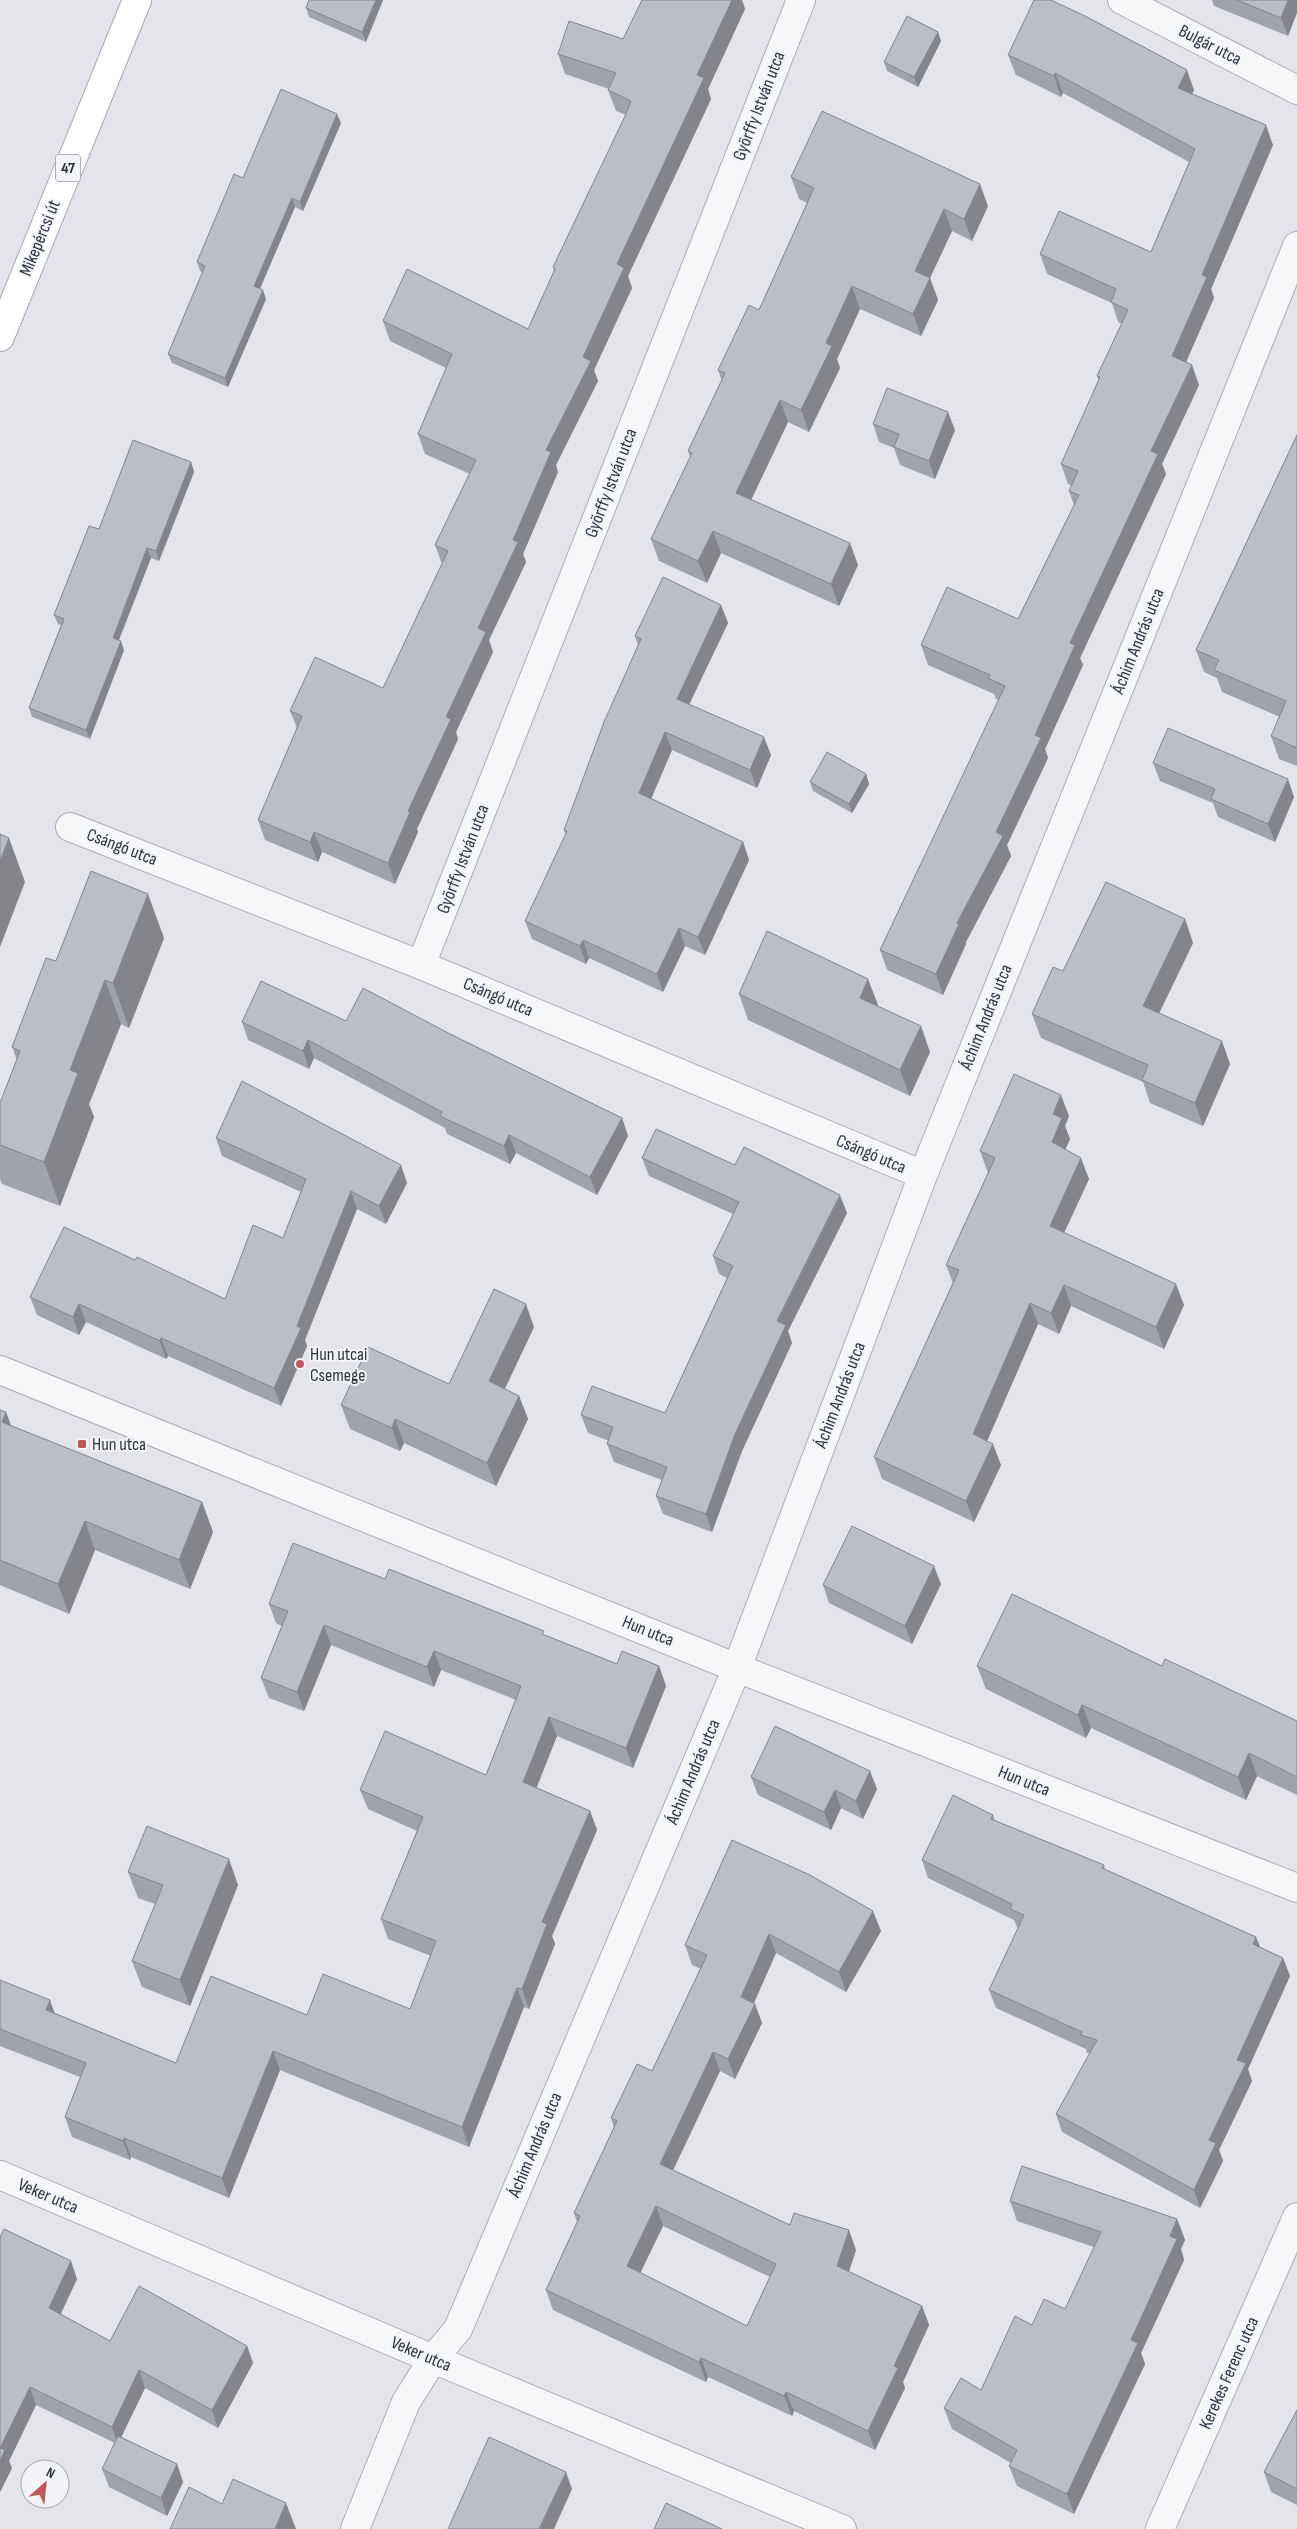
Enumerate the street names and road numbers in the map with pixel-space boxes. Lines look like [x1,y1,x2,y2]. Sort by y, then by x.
street label: Bulgár utca [1175,20,1245,70]
street label: Györffy István utca [729,48,789,164]
road number: 47 [56,154,80,182]
street label: Mikepércsi út [15,196,65,279]
street label: Györffy István utca [581,425,641,541]
street label: Áchim András utca [1107,585,1169,698]
street label: Györffy István utca [433,801,493,917]
street label: Csángó utca [84,824,160,870]
street label: Áchim András utca [955,961,1017,1074]
street label: Csángó utca [460,973,536,1021]
street label: Csángó utca [833,1130,909,1178]
street label: Áchim András utca [810,1339,870,1452]
street label: Hun utca [619,1611,677,1651]
street label: Áchim András utca [661,1716,725,1828]
street label: Hun utca [995,1761,1053,1801]
street label: Áchim András utca [503,2089,567,2201]
street label: Veker utca [15,2174,81,2218]
street label: Kerekes Ferenc utca [1195,2313,1263,2432]
street label: Veker utca [388,2332,454,2376]

